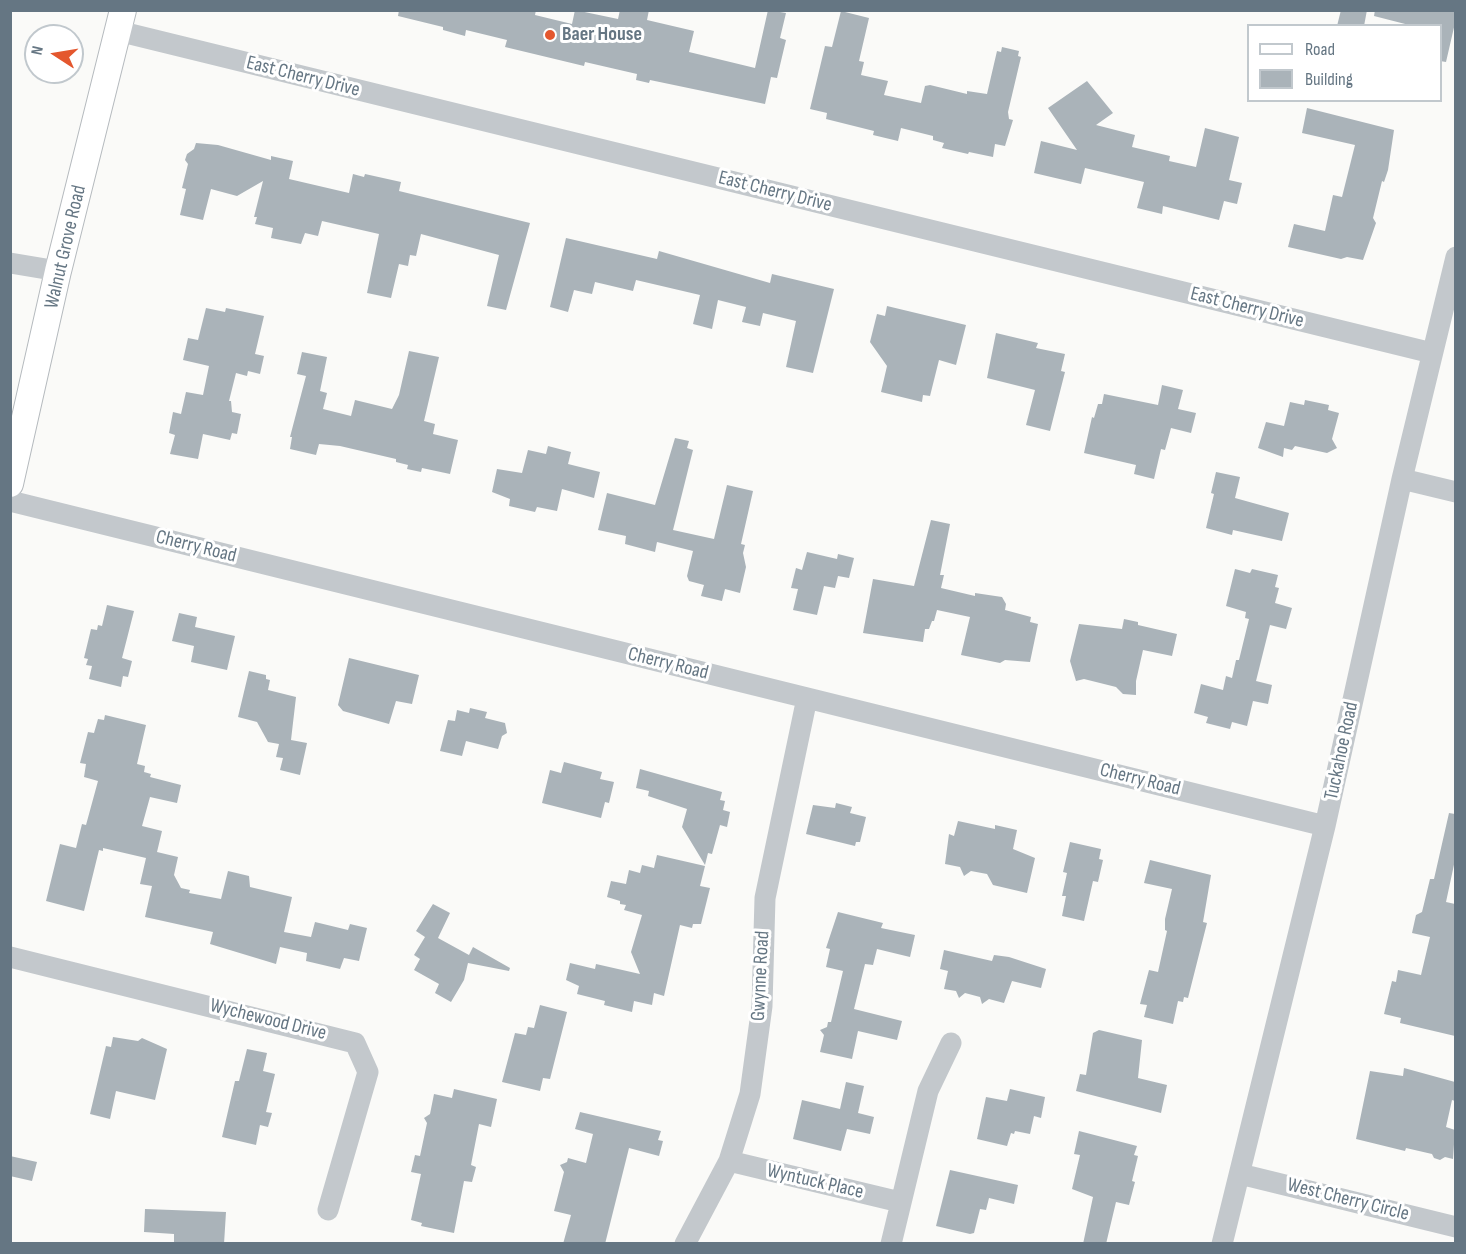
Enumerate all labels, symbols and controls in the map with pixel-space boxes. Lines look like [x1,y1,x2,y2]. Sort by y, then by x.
place label: Baer House [562,23,642,47]
north arrow [24,24,84,84]
legend [1247,24,1442,102]
marker: Baer House [543,28,557,42]
text: Road [1305,39,1335,60]
text: N [28,44,48,57]
street label: East Cherry Drive [244,51,362,103]
text: Building [1305,69,1353,90]
street label: East Cherry Drive [716,166,834,218]
street label: Walnut Grove Road [40,183,92,311]
street label: East Cherry Drive [1188,282,1306,334]
street label: Cherry Road [153,525,239,569]
street label: Cherry Road [625,642,711,686]
street label: Tuckahoe Road [1320,700,1364,802]
street label: Cherry Road [1097,758,1183,802]
street label: Gwynne Road [747,930,775,1022]
street label: Wychewood Drive [207,994,329,1046]
street label: Wyntuck Place [764,1159,866,1205]
street label: West Cherry Circle [1285,1173,1411,1227]

